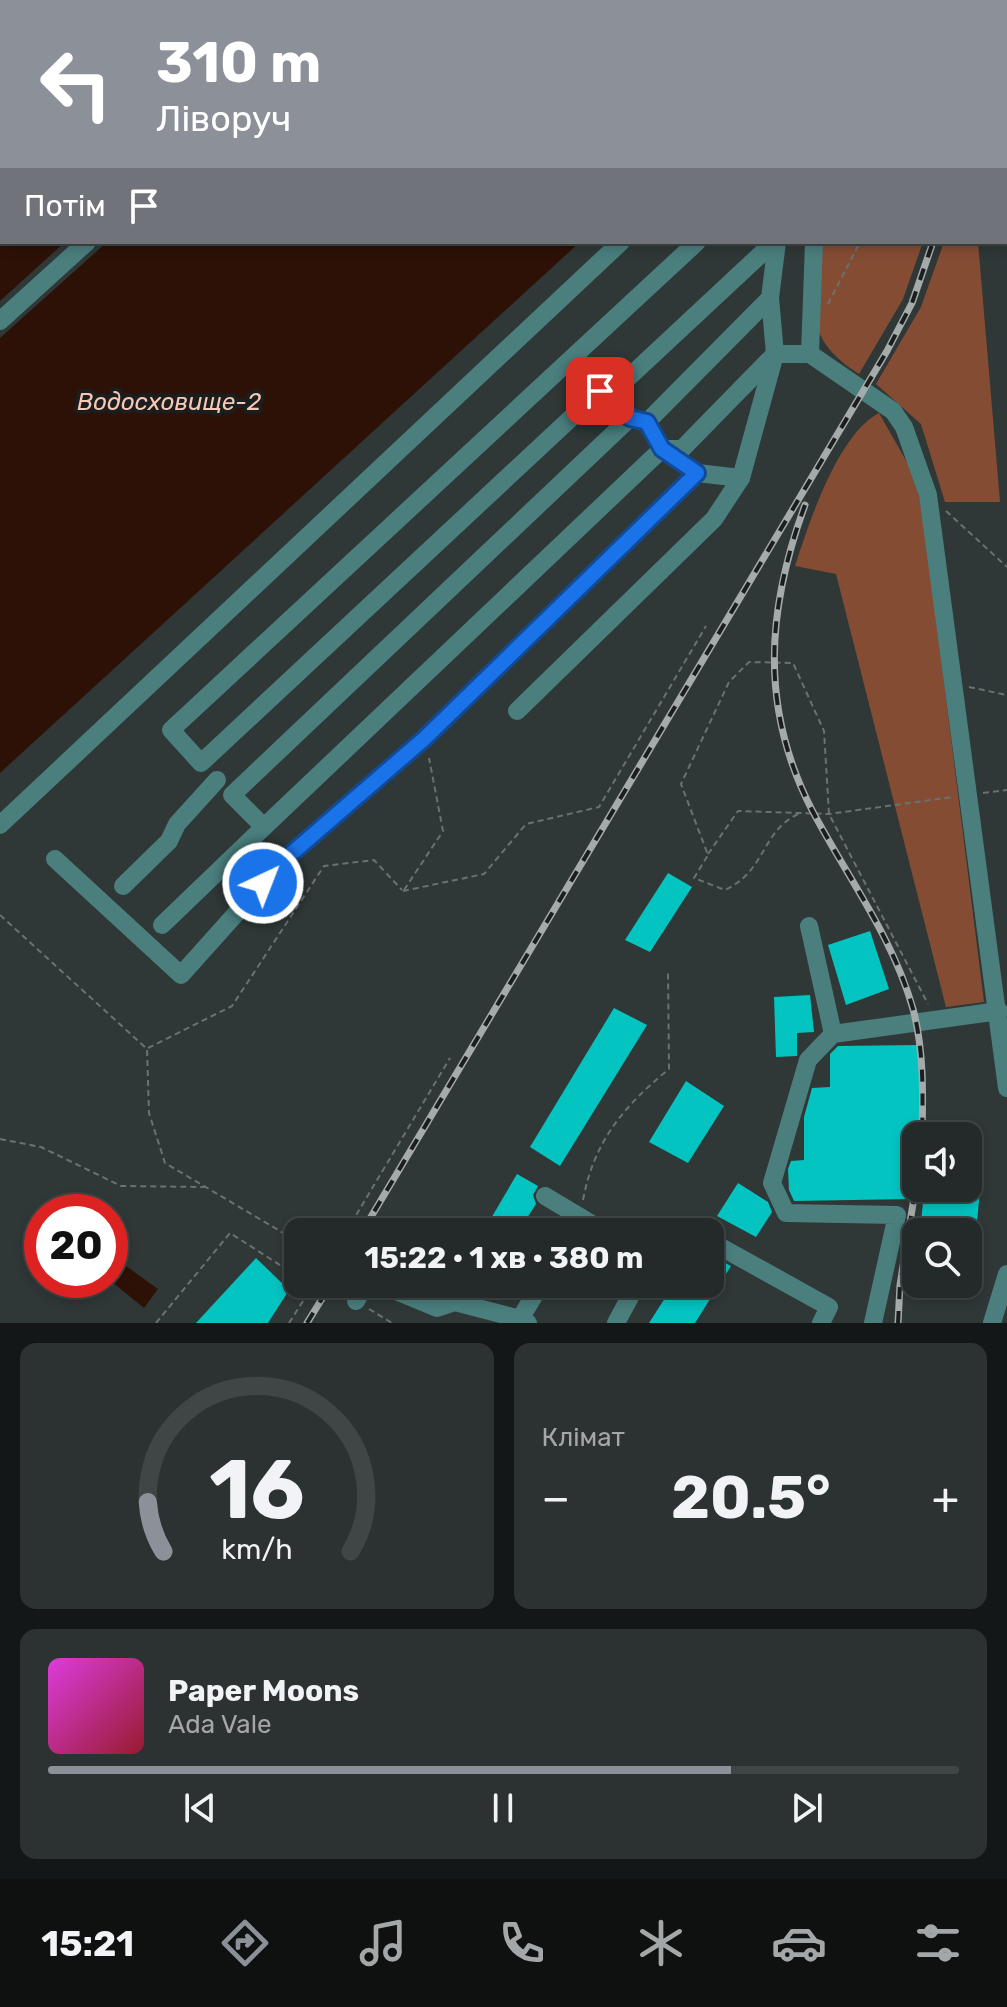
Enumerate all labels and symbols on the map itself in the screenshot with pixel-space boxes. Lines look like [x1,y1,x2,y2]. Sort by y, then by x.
pin [566,357,634,425]
water label: Водосховище-2 [77,388,262,416]
position arrow [221,841,305,925]
speed limit sign: 20 [24,1194,128,1298]

